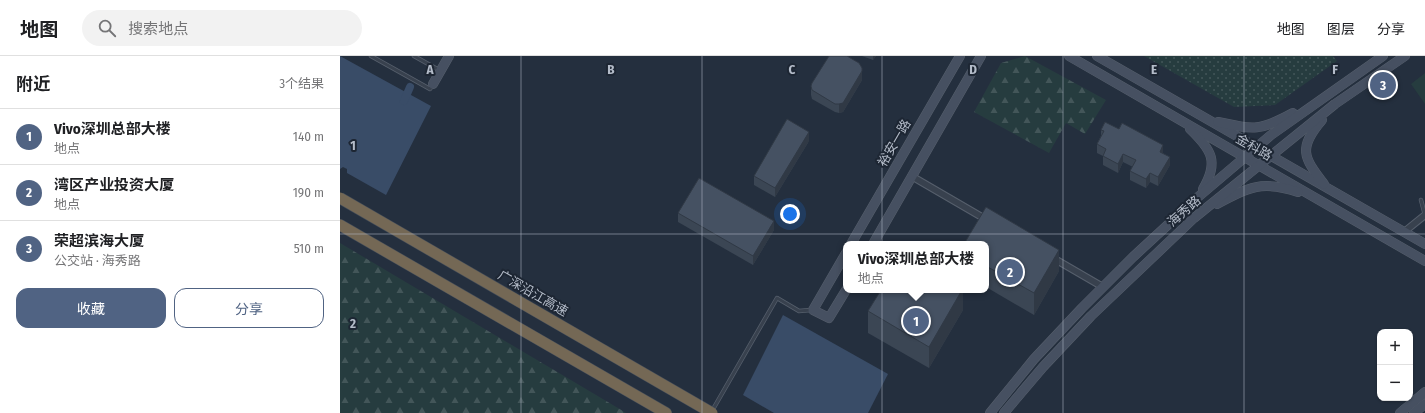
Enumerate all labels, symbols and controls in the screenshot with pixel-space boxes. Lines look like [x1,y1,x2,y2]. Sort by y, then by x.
search box [82,10,362,46]
icon: search [96,17,118,39]
text: 地图 [20,18,58,41]
text: 搜索地点 [128,20,188,38]
text: 地图 [1277,21,1305,38]
text: 图层 [1327,21,1355,38]
text: 分享 [1377,21,1405,38]
text: A [425,62,434,77]
text: B [607,62,615,77]
text: C [789,62,796,77]
text: D [969,62,977,77]
text: E [1151,62,1157,77]
text: F [1332,62,1338,77]
pin: 3 [1370,70,1396,100]
text: 附近 [16,74,50,95]
text: 3个结果 [279,76,324,91]
street label: 裕安一路 [875,117,913,169]
text: Vivo深圳总部大楼 [54,120,171,138]
text: 1 [26,129,32,144]
text: 140 m [293,129,324,144]
street label: 金科路 [1233,131,1275,163]
text: 1 [350,138,356,153]
text: 地点 [54,141,80,156]
text: 湾区产业投资大厦 [54,176,174,194]
text: 2 [26,185,32,200]
text: 190 m [293,185,324,200]
street label: 海秀路 [1164,193,1204,229]
text: 地点 [54,197,80,212]
your location [780,204,800,224]
text: 荣超滨海大厦 [54,232,144,250]
text: 3 [26,241,32,256]
text: 510 m [294,241,324,256]
popup [843,241,989,293]
text: Vivo深圳总部大楼 [858,250,974,268]
text: 公交站 · 海秀路 [54,253,141,268]
pin: 2 [997,257,1023,287]
street label: 广深沿江高速 [495,267,571,319]
text: 地点 [858,271,884,286]
button: 收藏 [16,288,166,328]
button: 分享 [174,288,324,328]
pin: 1 [903,306,929,336]
text: 2 [349,316,356,331]
map controls [1377,329,1413,401]
button: + [1377,329,1413,365]
button: − [1377,365,1413,401]

